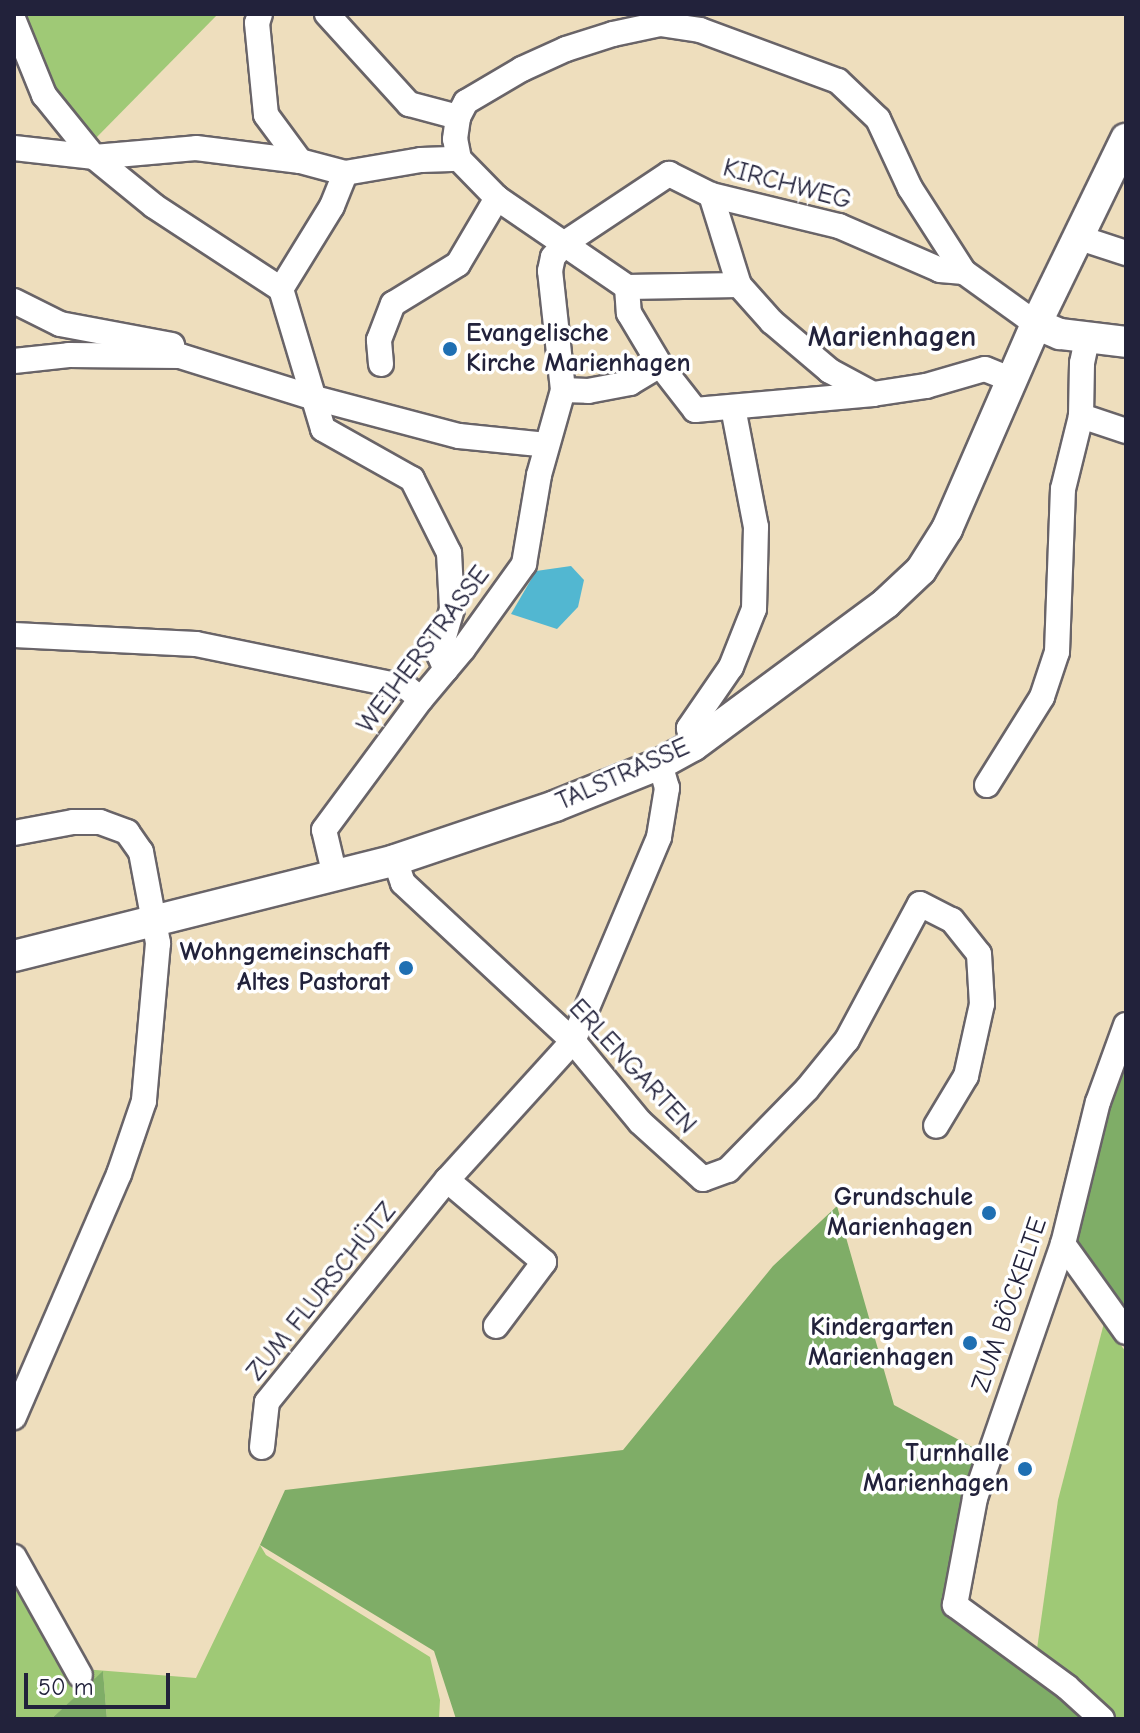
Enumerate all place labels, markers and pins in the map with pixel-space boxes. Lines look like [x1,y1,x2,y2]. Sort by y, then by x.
place label: Evangelische Kirche Marienhagen [466,318,691,380]
marker: Evangelische Kirche Marienhagen [441,340,459,358]
place label: Wohngemeinschaft Altes Pastorat [180,937,390,998]
marker: Wohngemeinschaft Altes Pastorat [397,959,415,977]
place label: Grundschule Marienhagen [827,1182,973,1244]
marker: Grundschule Marienhagen [980,1204,998,1222]
place label: Kindergarten Marienhagen [808,1312,954,1374]
marker: Kindergarten Marienhagen [961,1334,979,1352]
place label: Turnhalle Marienhagen [863,1438,1009,1500]
marker: Turnhalle Marienhagen [1016,1460,1034,1478]

